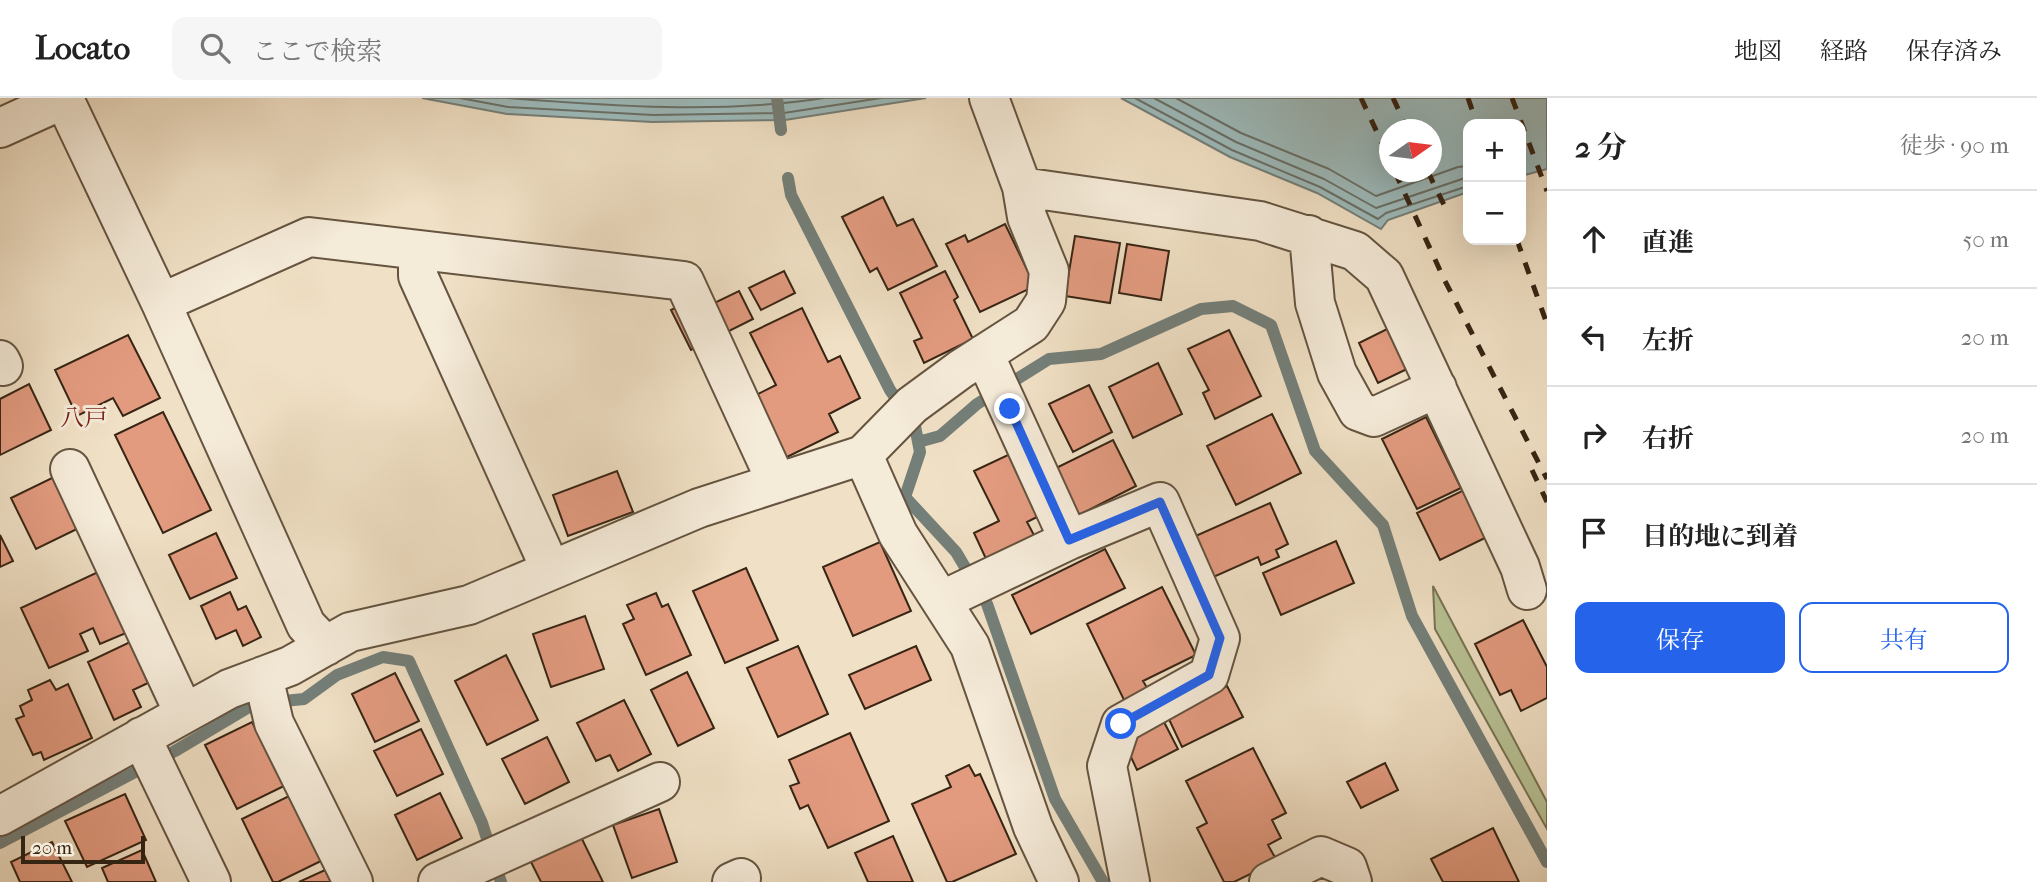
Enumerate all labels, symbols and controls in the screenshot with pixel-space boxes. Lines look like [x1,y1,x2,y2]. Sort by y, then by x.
search box [172,17,662,80]
text: Locato [35,29,130,68]
icon: search [196,29,234,67]
text: ここで検索 [252,36,382,67]
text: 地図 [1734,37,1782,65]
text: 経路 [1820,37,1868,65]
text: 保存済み [1906,37,2002,65]
north arrow [1379,119,1442,182]
map controls [1463,119,1526,245]
button: + [1463,119,1526,182]
text: 2 分 [1575,130,1627,165]
text: 徒歩 · 90 m [1900,132,2009,159]
button: − [1463,182,1526,245]
icon: ahead [1575,220,1613,258]
text: 50 m [1962,226,2009,253]
text: 直進 [1642,227,1694,258]
icon: left [1575,318,1613,356]
text: 20 m [1960,324,2009,351]
text: 左折 [1642,325,1694,356]
route end [994,393,1025,424]
district label: 八戸 [60,404,108,432]
icon: right [1575,416,1613,454]
text: 20 m [1960,422,2009,449]
text: 右折 [1642,423,1694,454]
icon: arrive [1575,514,1613,552]
text: 目的地に到着 [1642,521,1798,552]
button: 保存 [1575,602,1785,673]
button: 共有 [1799,602,2009,673]
route start [1105,708,1136,739]
scale bar [21,833,145,865]
text: 20 m [32,837,72,859]

